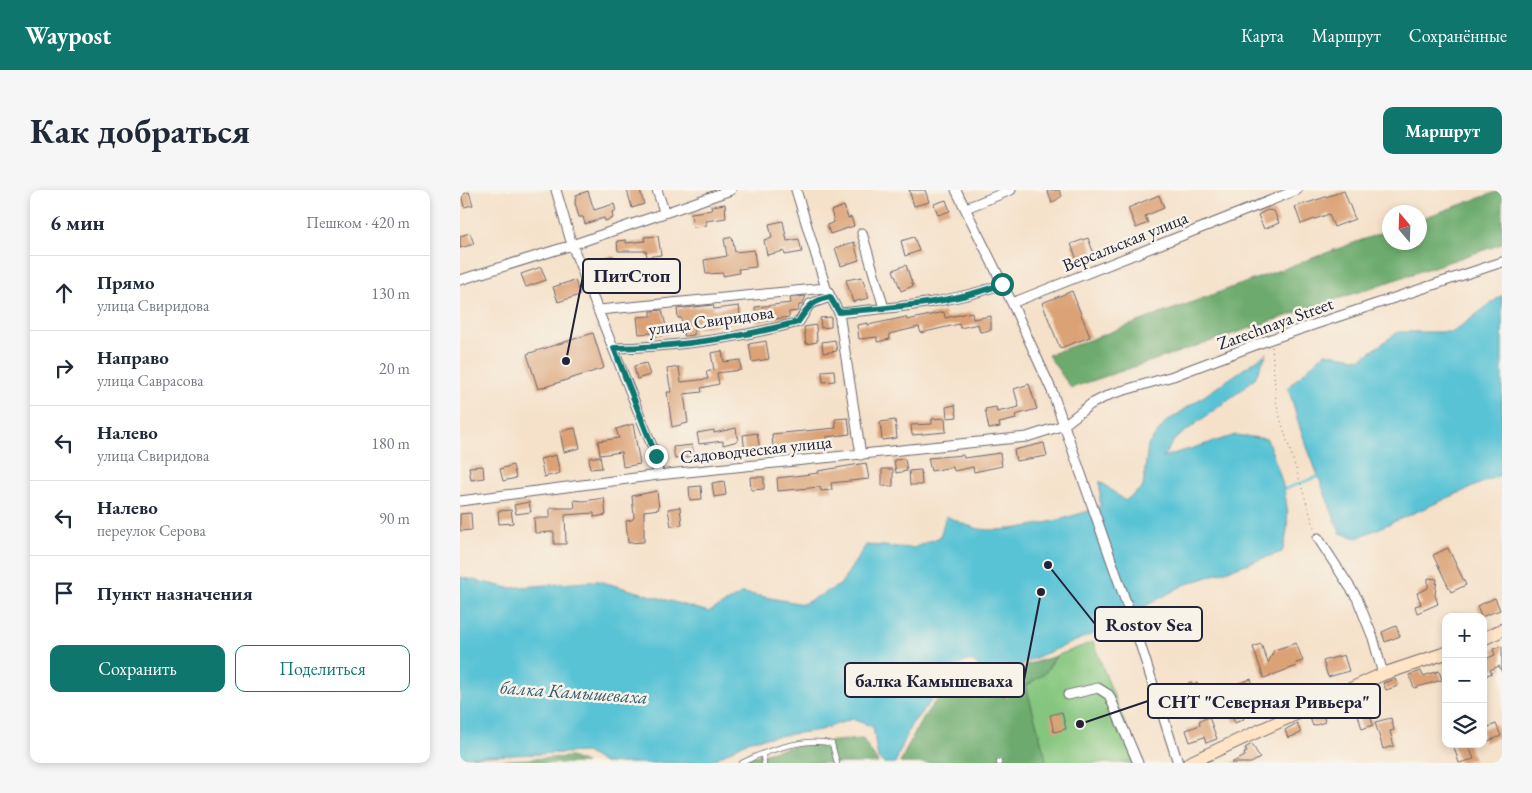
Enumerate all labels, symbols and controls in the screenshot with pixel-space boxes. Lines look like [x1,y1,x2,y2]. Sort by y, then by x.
text: Waypost [25,20,111,51]
text: Карта [1241,24,1284,47]
text: Маршрут [1312,24,1381,47]
text: Сохранённые [1409,24,1507,47]
button: Маршрут [1383,107,1502,154]
text: Как добраться [30,108,250,153]
street label: Версальская улица [1059,205,1192,277]
north arrow [1382,205,1427,250]
text: 6 мин [50,209,105,236]
text: Пешком · 420 m [306,212,410,233]
callout: ПитСтоп [583,259,680,293]
text: ПитСтоп [593,263,671,288]
text: Прямо [97,270,155,295]
route start [991,273,1014,296]
icon: ahead [50,279,78,307]
text: 130 m [371,283,410,304]
street label: Zarechnaya Street [1214,291,1337,355]
text: улица Свиридова [97,295,209,316]
street label: улица Свиридова [647,300,776,340]
text: Направо [97,345,169,370]
icon: right [50,354,78,382]
text: 20 m [379,358,410,379]
text: улица Саврасова [97,370,204,391]
text: Налево [97,420,158,445]
icon: left [50,429,78,457]
street label: Садоводческая улица [679,430,834,468]
text: 180 m [371,433,410,454]
text: улица Свиридова [97,445,209,466]
route end [645,445,668,468]
text: Налево [97,495,158,520]
icon: left [50,504,78,532]
text: 90 m [379,508,410,529]
text: переулок Серова [97,520,206,541]
icon: arrive [50,579,78,607]
text: Пункт назначения [97,581,253,606]
callout: Rostov Sea [1095,607,1202,641]
text: Rostov Sea [1106,612,1193,637]
map controls [1442,613,1487,748]
button: + [1442,613,1487,658]
button: Сохранить [50,645,225,692]
button: Поделиться [235,645,410,692]
button: − [1442,658,1487,703]
callout: балка Камышеваха [845,663,1024,697]
text: балка Камышеваха [855,668,1014,693]
water label: балка Камышеваха [499,674,649,710]
callout: СНТ "Северная Ривьера" [1148,684,1380,718]
text: СНТ "Северная Ривьера" [1158,689,1370,714]
button: layers [1442,703,1487,748]

